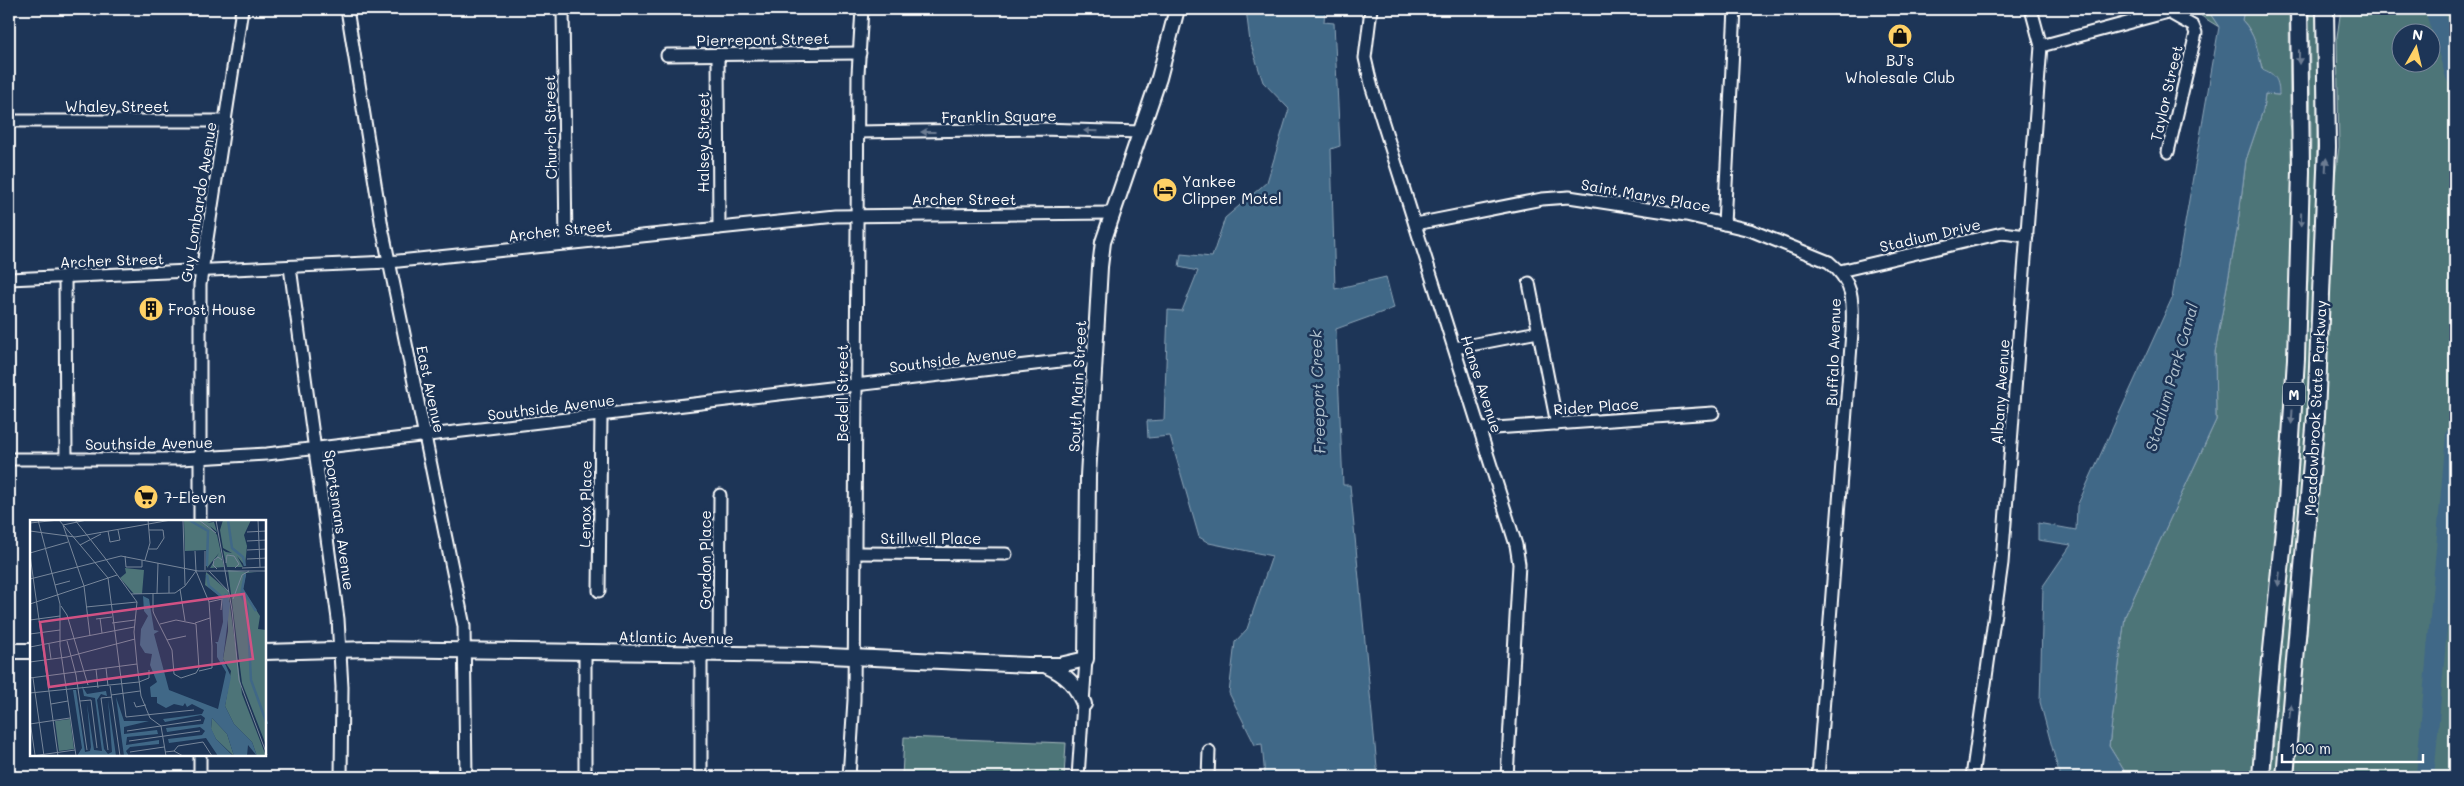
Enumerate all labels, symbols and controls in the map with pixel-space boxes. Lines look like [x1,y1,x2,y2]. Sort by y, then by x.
north arrow [2392,22,2442,72]
shop icon: BJ's Wholesale Club [1887,23,1913,49]
text: N [2411,24,2424,45]
street label: Pierrepont Street [696,28,830,50]
street label: Taylor Street [2145,43,2187,143]
place label: BJ's Wholesale Club [1845,50,1955,87]
one-way arrow [2295,50,2303,66]
street label: Church Street [539,74,561,180]
street label: Halsey Street [693,92,713,192]
street label: Whaley Street [65,96,169,116]
street label: Franklin Square [941,105,1057,127]
street label: Guy Lombardo Avenue [175,120,221,284]
one-way arrow [1083,126,1099,134]
one-way arrow [920,128,936,136]
one-way arrow [2323,157,2331,173]
place label: Yankee Clipper Motel [1182,171,1282,208]
street label: Saint Marys Place [1580,174,1712,216]
hotel icon: Yankee Clipper Motel [1152,177,1178,203]
street label: Archer Street [912,189,1016,209]
one-way arrow [2296,212,2304,228]
street label: Stadium Drive [1878,214,1982,256]
street label: Archer Street [507,215,613,245]
street label: Archer Street [59,248,165,272]
building icon: Frost House [138,296,164,322]
street label: Buffalo Avenue [1821,298,1845,406]
place label: Frost House [168,299,256,319]
street label: Meadowbrook State Parkway [2299,299,2331,516]
water label: Stadium Park Canal [2140,300,2202,454]
street label: South Main Street [1064,319,1090,453]
water label: Freeport Creek [1304,329,1330,454]
street label: Hanse Avenue [1457,333,1507,435]
street label: Albany Avenue [1986,338,2014,446]
street label: Southside Avenue [888,341,1018,377]
street label: East Avenue [412,344,450,434]
street label: Bedell Street [832,344,852,442]
road number: M [2283,382,2305,406]
street label: Southside Avenue [486,389,616,425]
street label: Rider Place [1553,393,1639,419]
one-way arrow [2288,410,2296,426]
street label: Southside Avenue [85,432,213,454]
street label: Sportsmans Avenue [320,448,360,592]
street label: Lenox Place [574,460,596,548]
supermarket icon: 7-Eleven [133,484,159,510]
place label: 7-Eleven [164,487,226,507]
street label: Gordon Place [695,510,715,610]
inset map [30,520,266,756]
street label: Stillwell Place [881,528,981,548]
one-way arrow [2275,571,2283,587]
street label: Atlantic Avenue [618,626,734,648]
one-way arrow [2286,703,2294,719]
scale bar [2282,731,2423,763]
text: 100 m [2289,738,2331,758]

